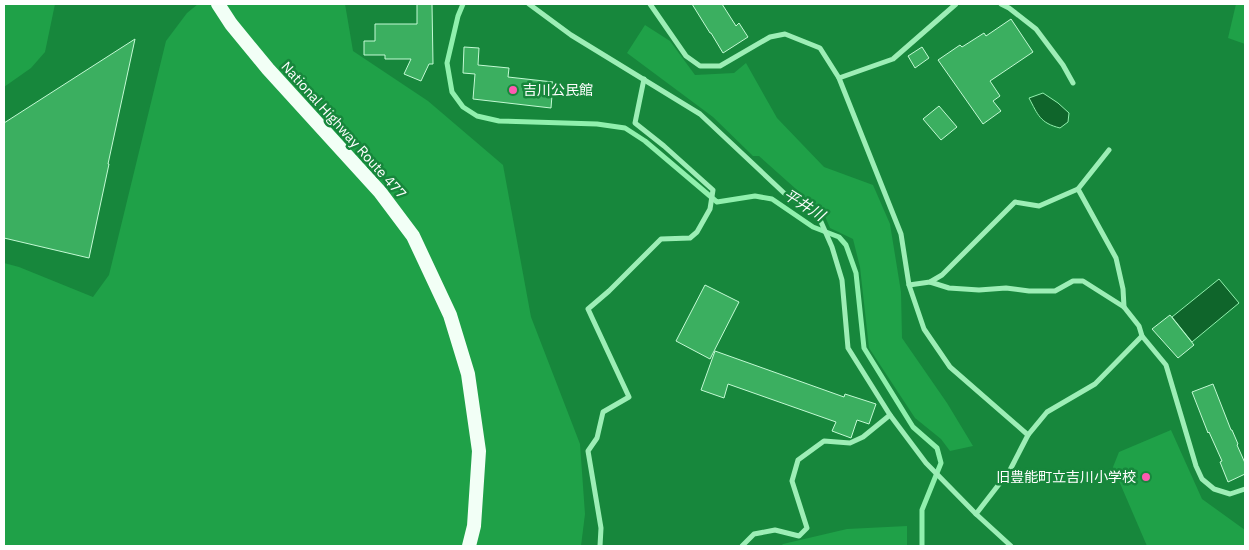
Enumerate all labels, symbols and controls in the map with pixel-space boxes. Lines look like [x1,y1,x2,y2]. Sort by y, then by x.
street label: National Highway Route 477 [278,58,410,202]
place label: 吉川公民館 [523,81,593,99]
marker: 吉川公民館 [507,84,519,96]
water label: 平井川 [780,185,830,226]
place label: 旧豊能町立吉川小学校 [996,468,1136,486]
marker: 旧豊能町立吉川小学校 [1140,471,1152,483]

